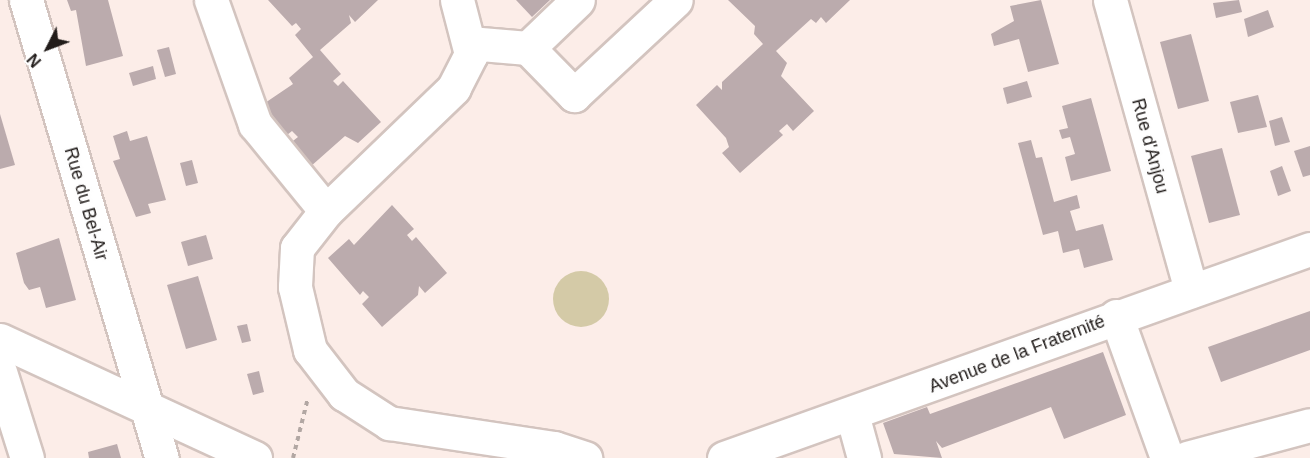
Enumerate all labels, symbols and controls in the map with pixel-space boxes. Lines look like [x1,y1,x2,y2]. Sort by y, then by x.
north arrow [18,18,78,78]
text: N [24,50,44,70]
street label: Rue d'Anjou [1127,96,1173,196]
street label: Rue du Bel-Air [59,145,113,263]
street label: Avenue de la Fraternité [926,310,1108,398]

